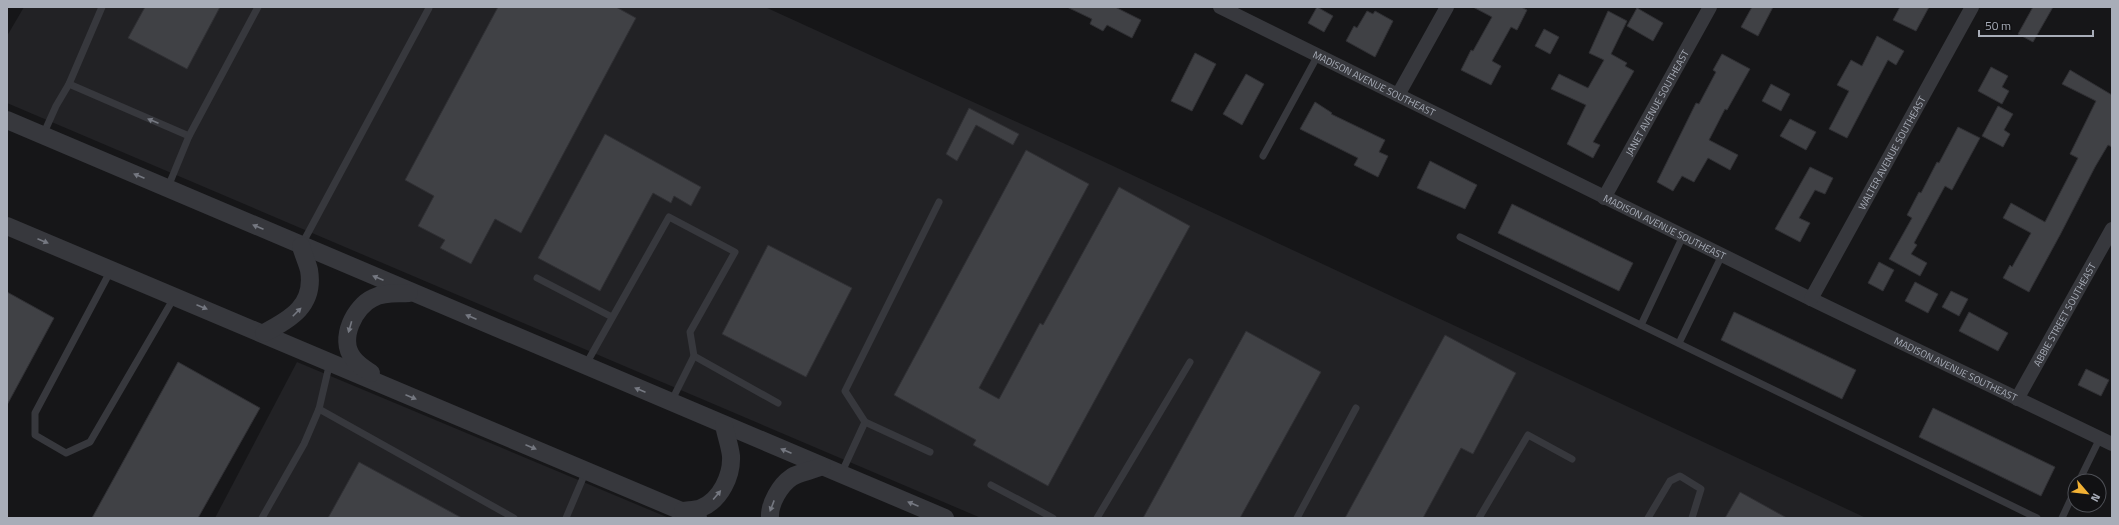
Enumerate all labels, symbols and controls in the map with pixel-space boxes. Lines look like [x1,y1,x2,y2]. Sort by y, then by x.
scale bar [1979,12,2093,38]
text: 50 m [1985,16,2011,35]
street label: MADISON AVENUE SOUTHEAST [1310,47,1438,121]
street label: JANET AVENUE SOUTHEAST [1622,47,1693,159]
street label: WALTER AVENUE SOUTHEAST [1855,93,1930,213]
one-way arrow [148,118,159,124]
one-way arrow [133,173,145,179]
street label: MADISON AVENUE SOUTHEAST [1601,191,1729,264]
one-way arrow [252,224,264,230]
one-way arrow [37,237,49,244]
street label: ABBIE STREET SOUTHEAST [2030,259,2100,369]
one-way arrow [373,275,384,281]
one-way arrow [196,304,207,310]
one-way arrow [292,307,301,317]
one-way arrow [465,314,477,320]
one-way arrow [347,322,353,334]
street label: MADISON AVENUE SOUTHEAST [1892,333,2020,406]
one-way arrow [634,386,646,392]
one-way arrow [406,394,417,400]
one-way arrow [525,444,537,451]
one-way arrow [779,448,791,454]
north arrow [2067,473,2107,513]
one-way arrow [712,490,721,501]
text: N [2087,491,2105,505]
one-way arrow [769,500,775,512]
one-way arrow [906,501,918,507]

